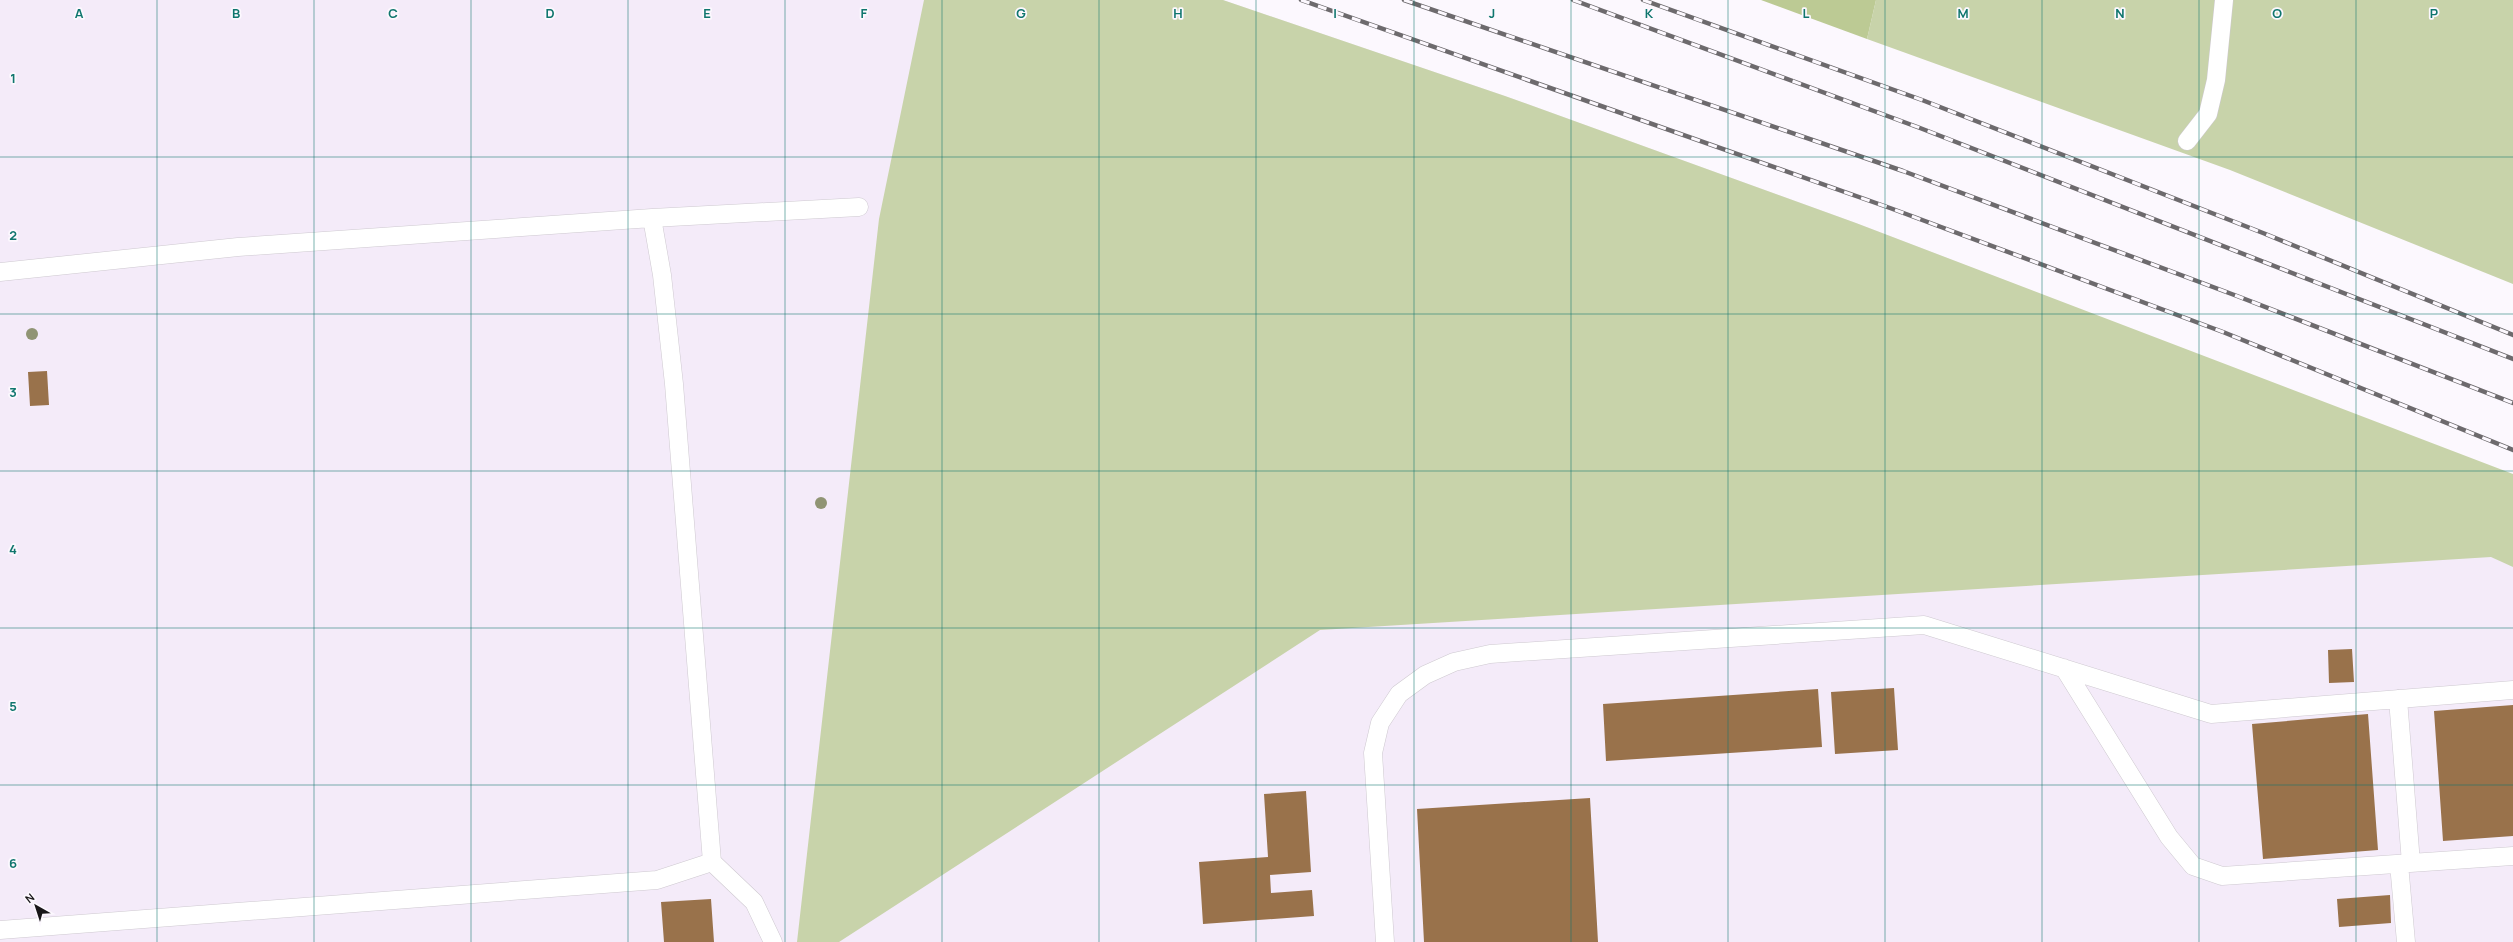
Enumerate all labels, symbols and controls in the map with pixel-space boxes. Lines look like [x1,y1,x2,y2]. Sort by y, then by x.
text: A [75,4,84,22]
text: B [232,4,240,22]
text: C [388,4,398,22]
text: D [545,4,555,22]
text: E [703,4,711,22]
text: F [861,4,868,22]
text: G [1016,4,1026,22]
text: H [1173,4,1183,22]
text: I [1333,4,1337,22]
text: J [1489,4,1495,22]
text: K [1645,4,1654,22]
text: L [1803,4,1810,22]
text: M [1957,4,1969,22]
text: N [2115,4,2125,22]
text: O [2272,4,2282,22]
text: P [2430,4,2438,22]
text: 1 [10,69,16,87]
text: 2 [9,226,17,244]
text: 3 [9,383,17,401]
text: 4 [9,540,17,558]
text: 5 [9,697,17,715]
text: 6 [9,854,17,872]
north arrow [16,886,56,926]
text: N [22,889,37,906]

